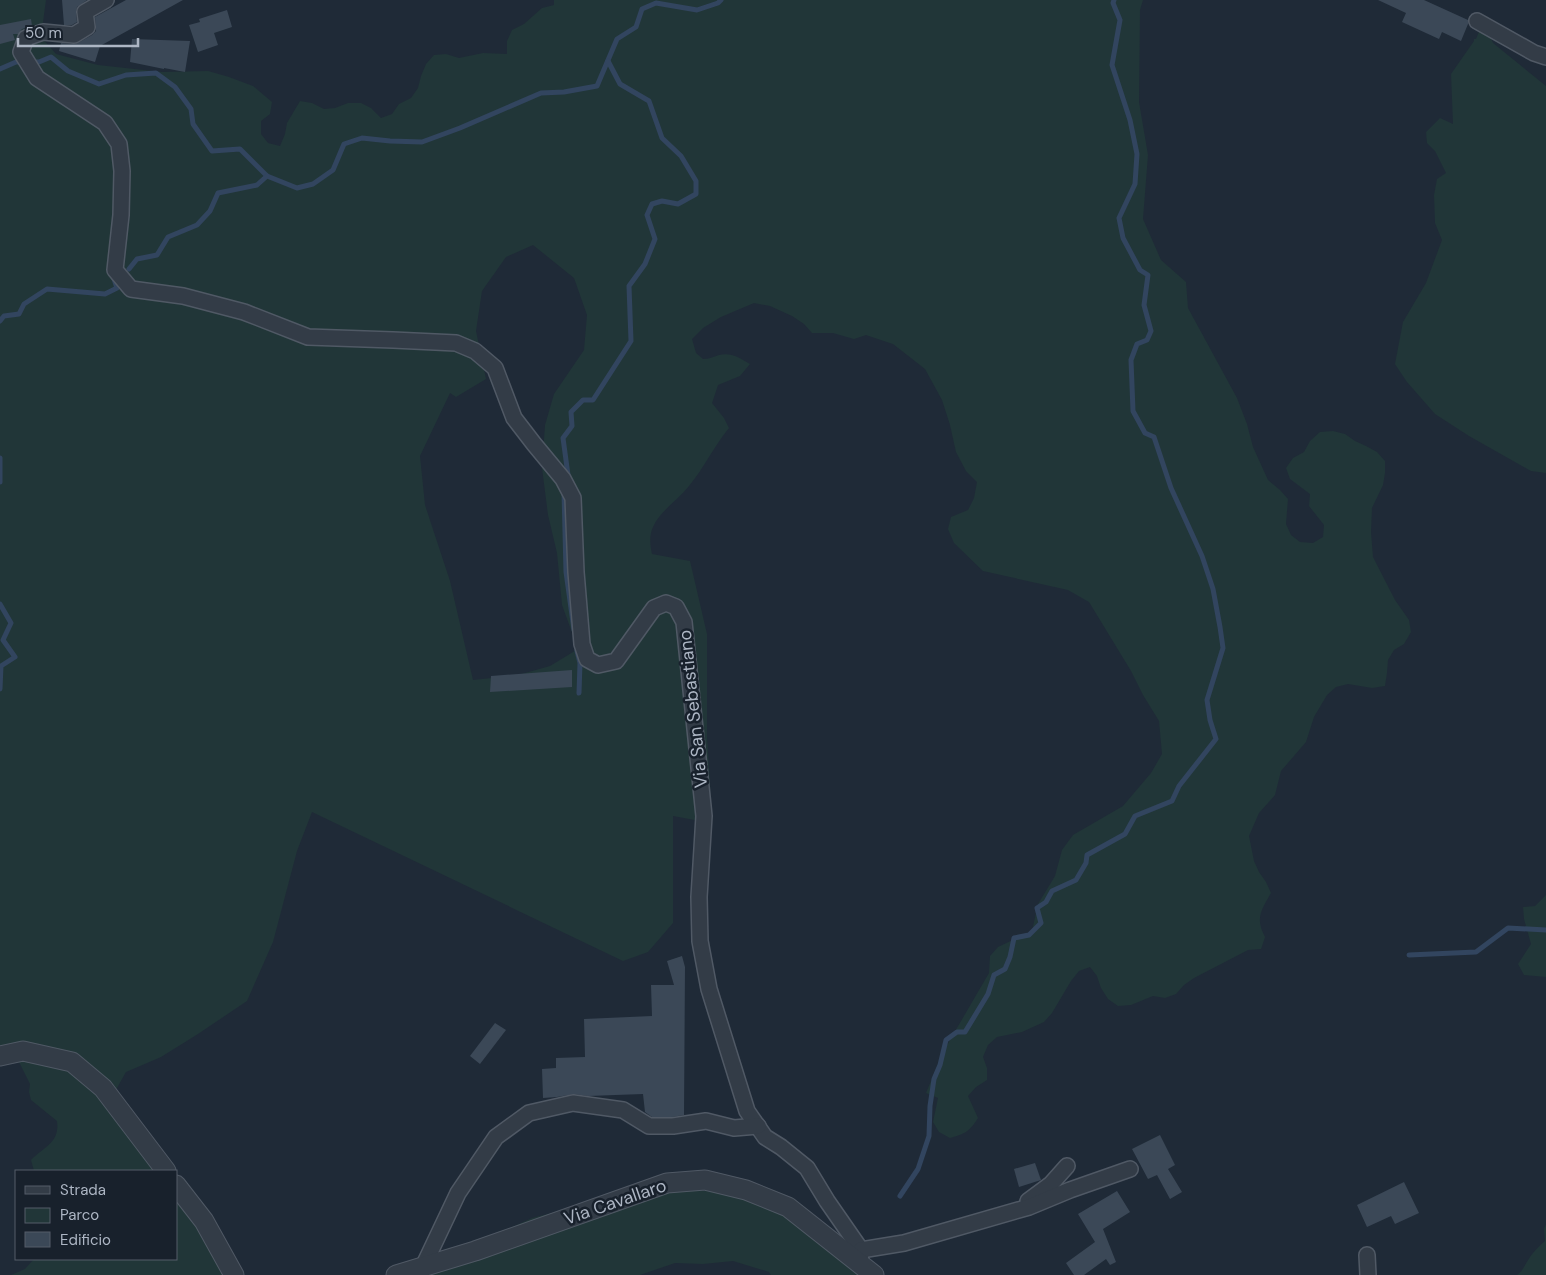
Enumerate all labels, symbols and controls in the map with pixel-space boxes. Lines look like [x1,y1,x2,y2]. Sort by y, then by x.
scale bar [18,15,138,47]
text: 50 m [25,23,62,43]
street label: Via San Sebastiano [673,629,713,789]
legend [15,1170,178,1260]
street label: Via Cavallaro [561,1173,669,1231]
text: Strada [60,1180,106,1200]
text: Parco [60,1205,99,1225]
text: Edificio [60,1230,111,1250]

